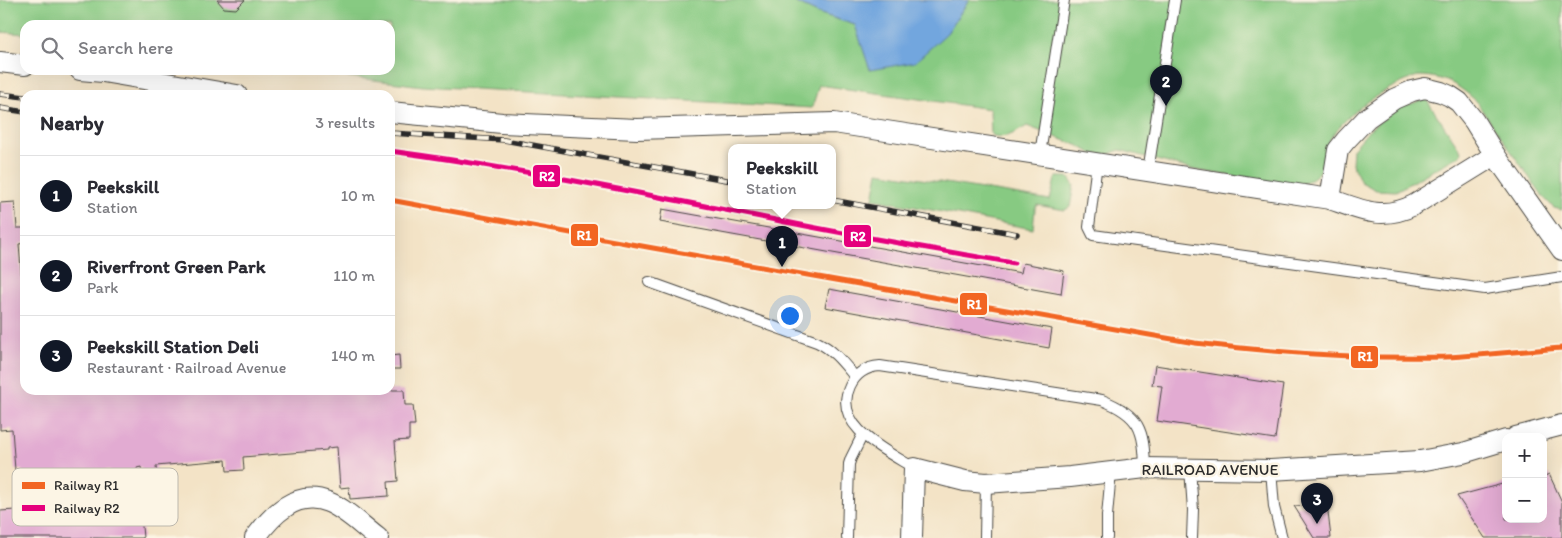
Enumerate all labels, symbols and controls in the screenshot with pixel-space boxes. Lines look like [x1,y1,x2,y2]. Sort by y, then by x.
search box [20,20,395,75]
icon: search [38,34,66,62]
text: Search here [78,36,173,59]
pin: 2 [1150,65,1182,106]
text: Nearby [40,110,104,135]
text: 3 results [315,113,375,132]
popup [728,144,836,209]
text: Peekskill [746,156,818,179]
line badge: R2 [532,164,561,188]
text: R2 [539,168,556,185]
text: Peekskill [87,175,159,198]
text: Station [746,179,797,198]
text: 1 [52,186,60,205]
text: 10 m [341,186,375,205]
text: Station [87,198,138,217]
line badge: R1 [570,223,599,247]
line badge: R2 [843,224,872,248]
pin: 1 [766,226,798,267]
text: R1 [577,227,592,244]
text: R2 [850,228,867,245]
text: Riverfront Green Park [87,255,266,278]
text: 2 [52,266,60,285]
text: 110 m [333,266,375,285]
text: Park [87,278,118,297]
line badge: R1 [959,292,988,316]
text: R1 [967,296,982,313]
your location [777,303,803,329]
text: Peekskill Station Deli [87,335,259,358]
line badge: R1 [1350,345,1379,369]
text: 3 [52,346,60,365]
text: 140 m [331,346,375,365]
text: R1 [1358,348,1373,365]
text: Restaurant · Railroad Avenue [87,358,286,377]
map controls [1502,433,1547,523]
button: + [1502,433,1547,478]
street label: RAILROAD AVENUE [1142,460,1278,479]
legend [12,468,178,526]
text: Railway R1 [54,477,119,494]
button: − [1502,478,1547,523]
pin: 3 [1301,483,1333,524]
text: Railway R2 [54,500,120,517]

